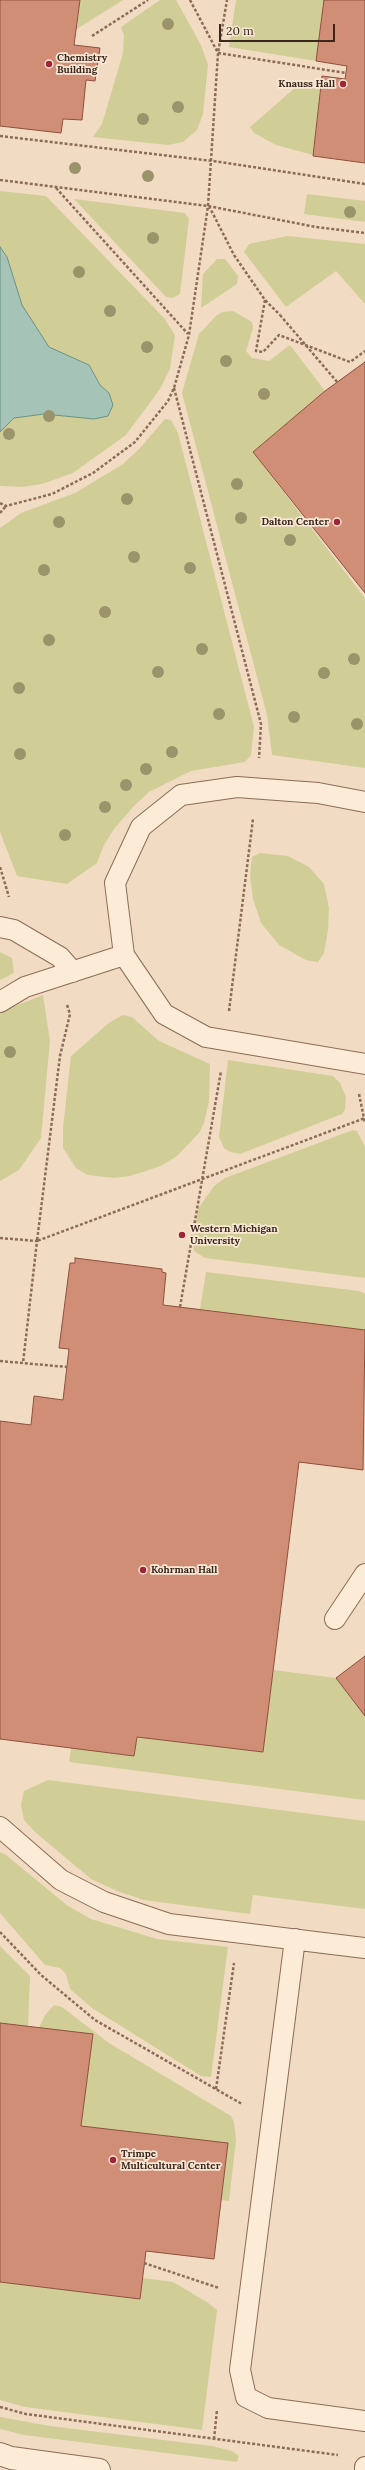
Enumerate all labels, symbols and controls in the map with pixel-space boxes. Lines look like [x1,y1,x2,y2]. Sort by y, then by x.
scale bar [221,16,337,42]
text: 20 m [226,23,254,38]
place label: Chemistry Building [57,52,107,76]
marker: Chemistry Building [44,59,54,69]
place label: Knauss Hall [278,78,335,90]
marker: Knauss Hall [338,79,348,89]
place label: Dalton Center [261,516,329,528]
marker: Dalton Center [332,517,342,527]
place label: Western Michigan University [190,1223,278,1246]
marker: Western Michigan University [177,1230,187,1240]
place label: Kohrman Hall [151,1564,217,1576]
marker: Kohrman Hall [138,1565,148,1575]
place label: Trimpe Multicultural Center [121,2148,221,2172]
marker: Trimpe Multicultural Center [108,2155,118,2165]

